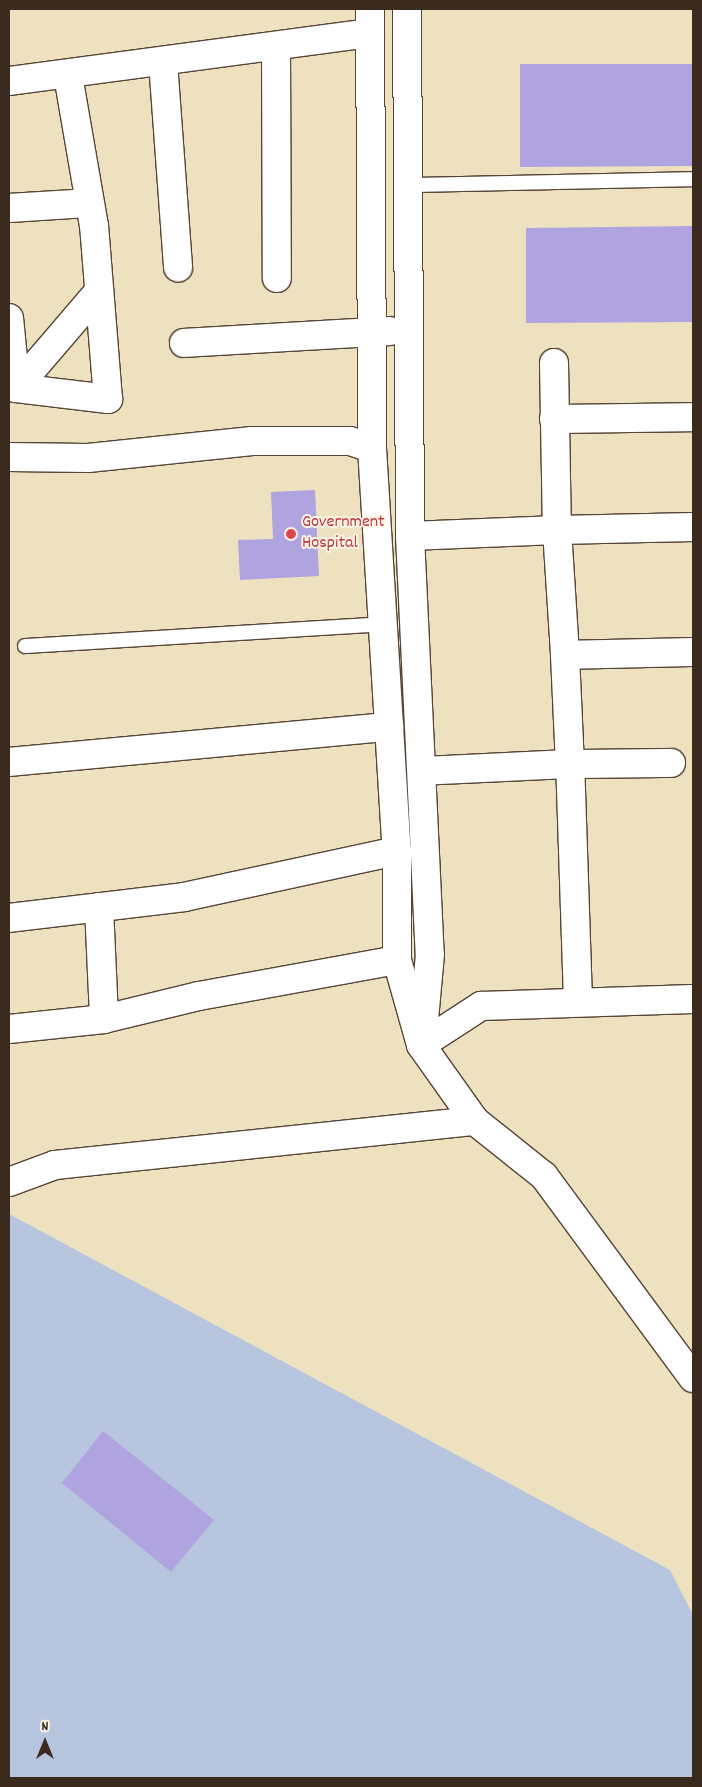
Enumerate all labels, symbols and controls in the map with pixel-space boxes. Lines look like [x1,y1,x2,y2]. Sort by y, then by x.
place label: Government Hospital [302,513,385,556]
marker: Government Hospital [284,527,298,541]
north arrow [20,1717,70,1767]
text: N [42,1717,48,1737]

